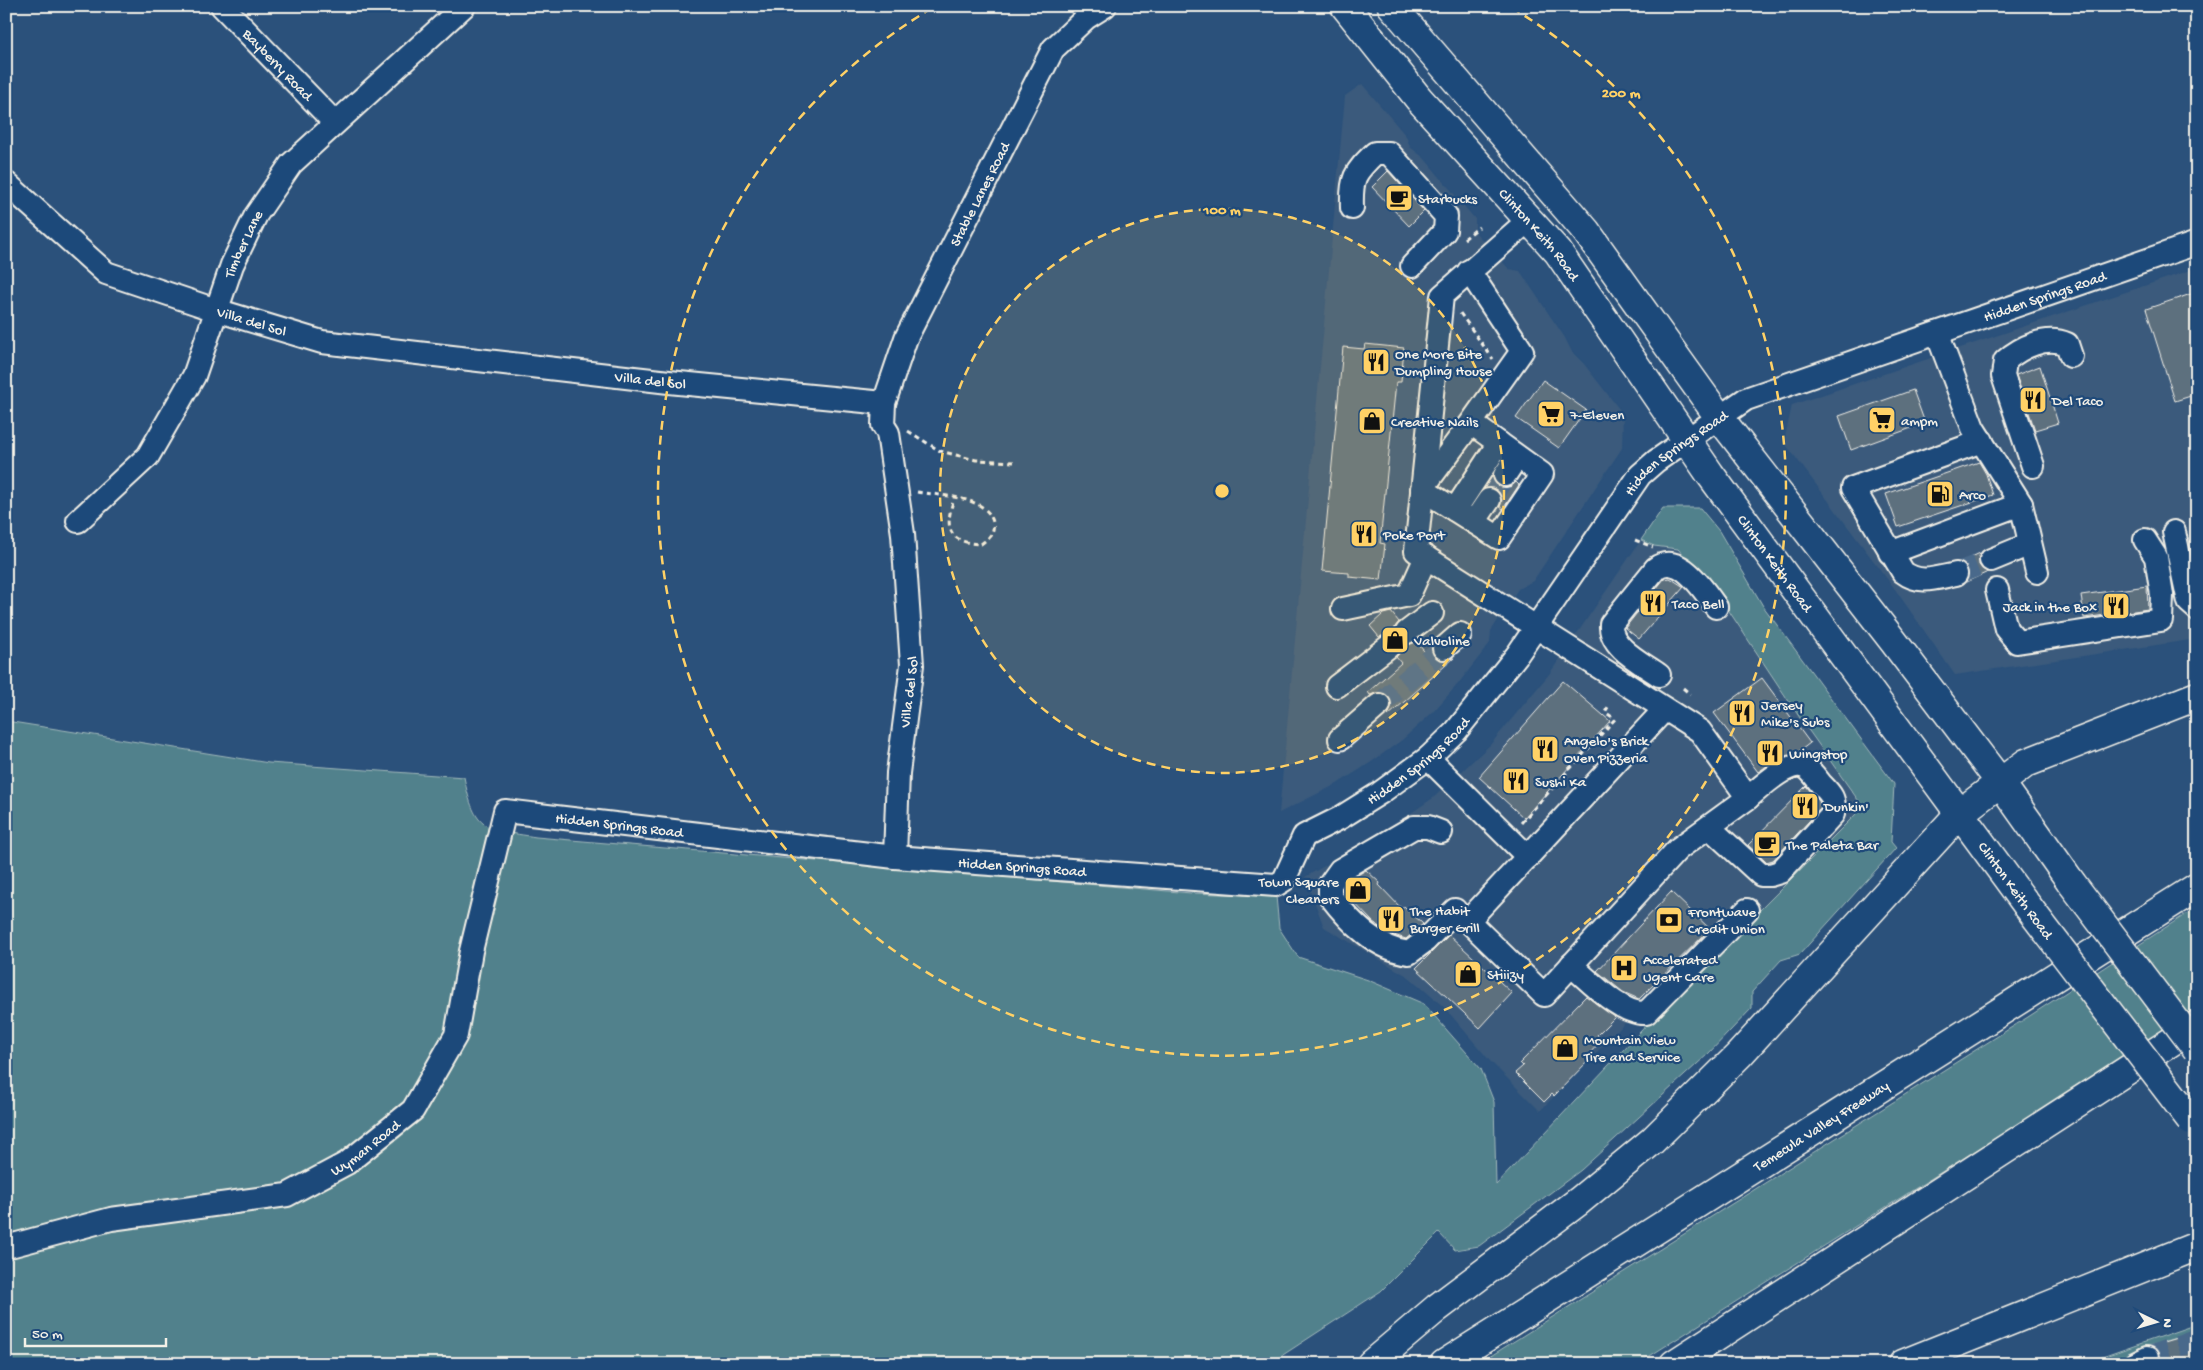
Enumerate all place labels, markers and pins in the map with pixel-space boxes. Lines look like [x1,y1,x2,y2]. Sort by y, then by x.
cafe icon: Starbucks [1384,183,1414,213]
place label: Starbucks [1418,191,1477,209]
place label: One More Bite Dumpling House [1394,346,1493,381]
restaurant icon: One More Bite Dumpling House [1361,347,1391,377]
restaurant icon: Del Taco [2018,385,2048,415]
place label: Del Taco [2051,393,2104,411]
supermarket icon: 7-Eleven [1536,399,1566,429]
supermarket icon: ampm [1867,405,1897,435]
shop icon: Creative Nails [1357,406,1387,436]
place label: 7-Eleven [1569,407,1624,425]
place label: ampm [1901,413,1938,431]
place label: Creative Nails [1391,414,1478,432]
fuel station icon: Arco [1925,479,1955,509]
centre of rings [1213,482,1231,500]
place label: Arco [1959,487,1986,505]
restaurant icon: Poke Port [1349,519,1379,549]
place label: Poke Port [1382,527,1446,545]
restaurant icon: Taco Bell [1638,588,1668,618]
restaurant icon: Jack in the Box [2101,591,2131,621]
place label: Taco Bell [1671,596,1725,614]
place label: Jack in the Box [2003,599,2097,617]
shop icon: Valvoline [1380,625,1410,655]
place label: Valvoline [1413,633,1470,651]
place label: Jersey Mike's Subs [1761,697,1830,732]
restaurant icon: Jersey Mike's Subs [1727,698,1757,728]
place label: Angelo's Brick Oven Pizzeria [1564,733,1650,768]
restaurant icon: Angelo's Brick Oven Pizzeria [1530,734,1560,764]
restaurant icon: Wingstop [1755,738,1785,768]
place label: Wingstop [1789,746,1848,764]
restaurant icon: Sushi Ka [1501,766,1531,796]
place label: Sushi Ka [1535,774,1587,792]
restaurant icon: Dunkin' [1790,791,1820,821]
place label: Dunkin' [1823,799,1869,817]
cafe icon: The Paleta Bar [1752,829,1782,859]
place label: The Paleta Bar [1785,837,1880,855]
place label: Town Square Cleaners [1258,874,1339,909]
shop icon: Town Square Cleaners [1343,875,1373,905]
place label: The Habit Burger Grill [1409,903,1480,938]
restaurant icon: The Habit Burger Grill [1376,904,1406,934]
place label: Frontwave Credit Union [1687,904,1765,939]
bank icon: Frontwave Credit Union [1654,905,1684,935]
place label: Accelerated Ugent Care [1643,952,1718,987]
hospital icon: Accelerated Ugent Care [1609,953,1639,983]
shop icon: Stiiizy [1453,959,1483,989]
place label: Stiiizy [1487,967,1524,985]
place label: Mountain View Tire and Service [1583,1032,1680,1067]
shop icon: Mountain View Tire and Service [1550,1033,1580,1063]

